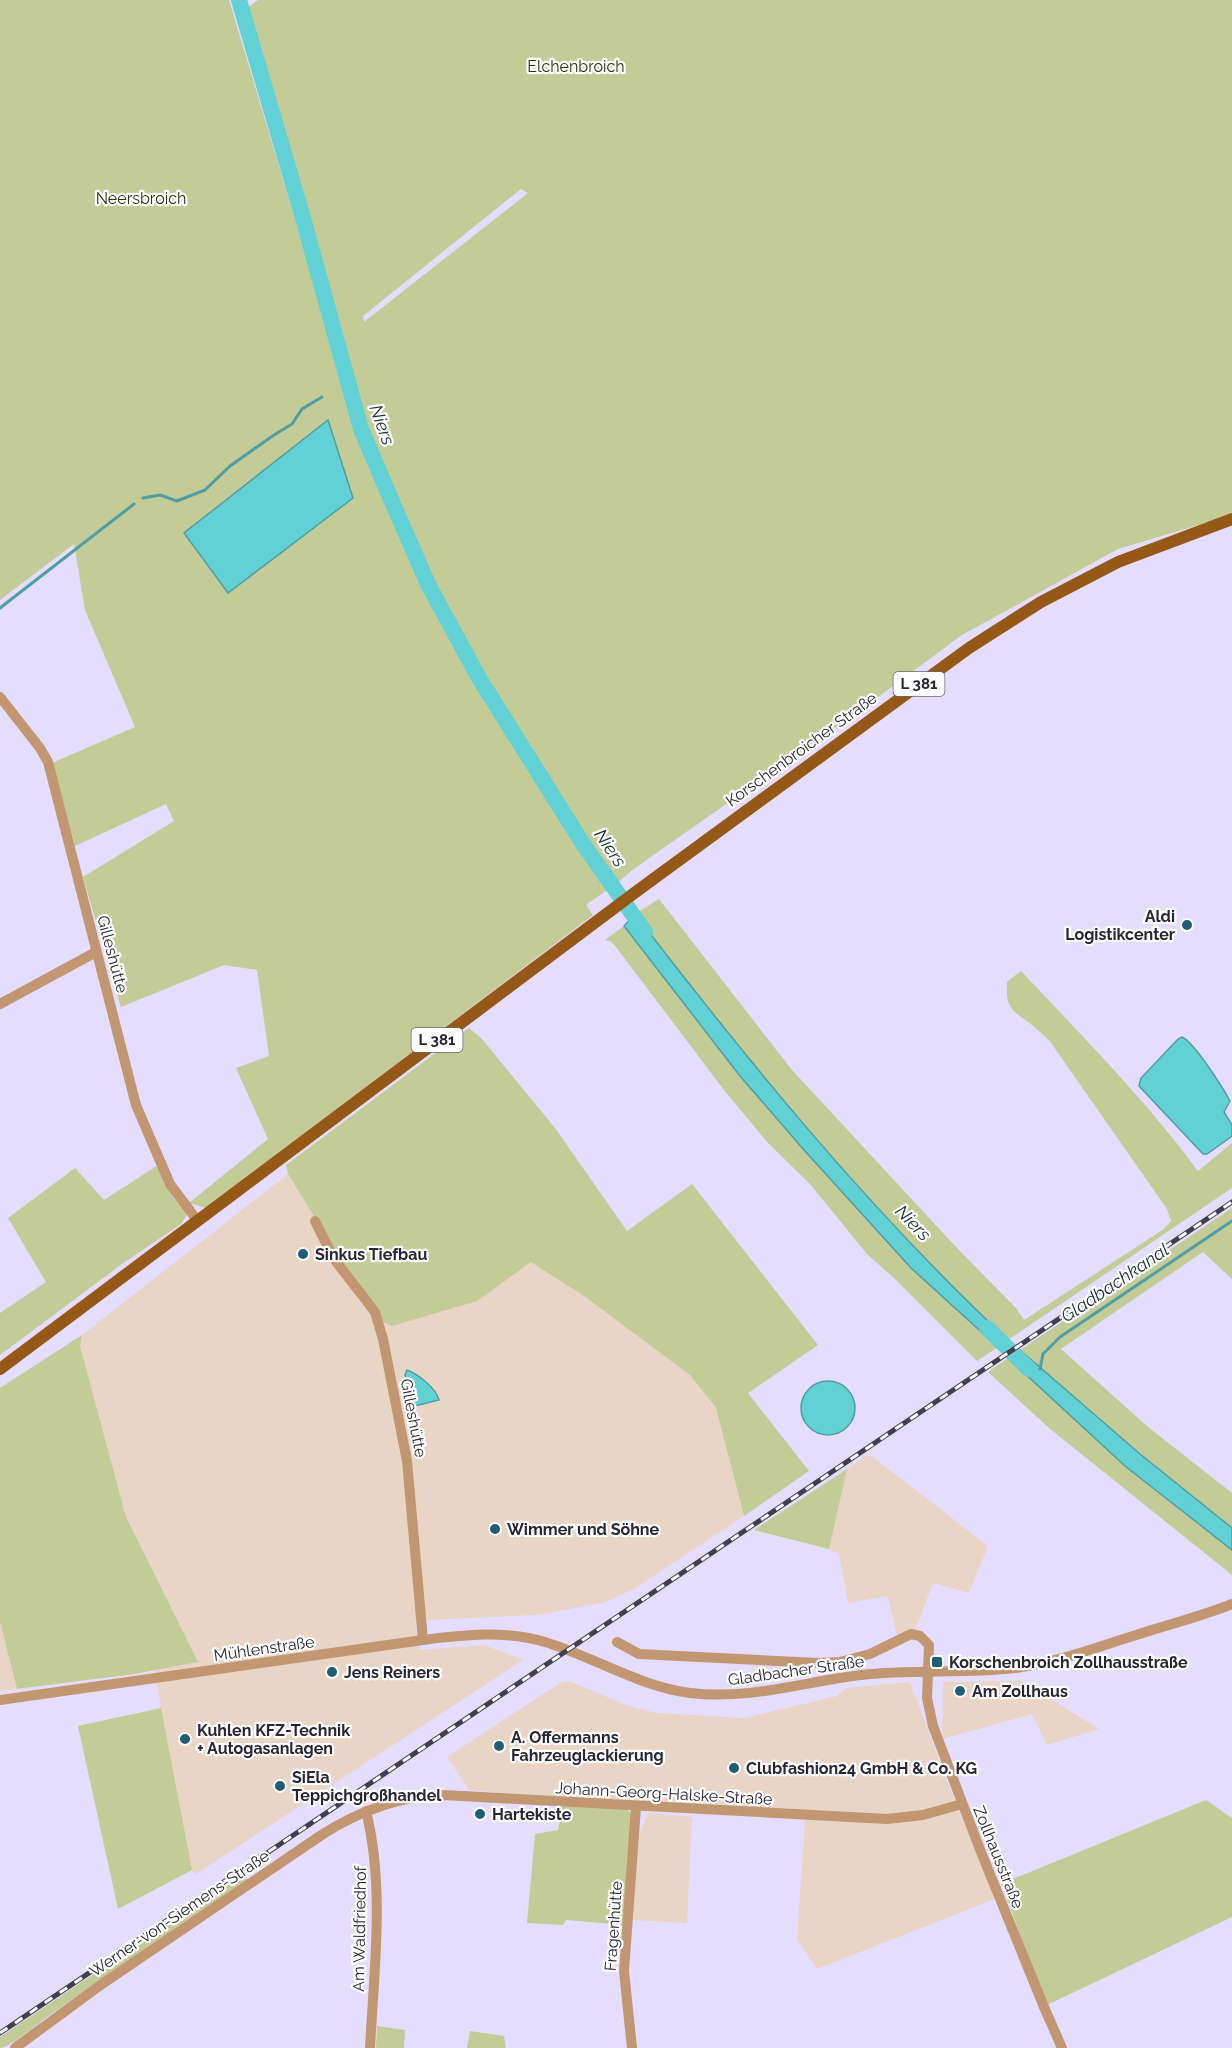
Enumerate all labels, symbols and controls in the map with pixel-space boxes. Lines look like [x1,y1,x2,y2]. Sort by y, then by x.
park label: Elchenbroich [527,57,625,76]
park label: Neersbroich [96,189,186,208]
water label: Niers [366,402,400,448]
road number: L 381 [894,672,944,696]
street label: Korschenbroicher Straße [722,688,880,811]
water label: Niers [590,825,631,871]
place label: Aldi Logistikcenter [1065,907,1175,944]
street label: Gilleshütte [93,913,132,995]
marker: Aldi Logistikcenter [1180,918,1194,932]
road number: L 381 [412,1028,462,1052]
water label: Niers [891,1200,936,1245]
water label: Gladbachkanal [1057,1239,1173,1326]
place label: Sinkus Tiefbau [315,1245,427,1264]
marker: Sinkus Tiefbau [296,1247,310,1261]
street label: Gilleshütte [397,1377,430,1459]
place label: Wimmer und Söhne [507,1520,660,1539]
marker: Wimmer und Söhne [488,1522,502,1536]
street label: Mühlenstraße [212,1632,316,1665]
street label: Gladbacher Straße [727,1652,865,1689]
place label: Korschenbroich Zollhausstraße [949,1653,1188,1672]
marker: Korschenbroich Zollhausstraße [930,1655,944,1669]
place label: Jens Reiners [344,1663,440,1682]
marker: Jens Reiners [325,1665,339,1679]
place label: Am Zollhaus [972,1682,1068,1701]
marker: Am Zollhaus [953,1684,967,1698]
place label: Kuhlen KFZ-Technik + Autogasanlagen [197,1721,350,1758]
place label: A. Offermanns Fahrzeuglackierung [511,1728,664,1765]
marker: Kuhlen KFZ-Technik + Autogasanlagen [178,1732,192,1746]
marker: A. Offermanns Fahrzeuglackierung [492,1739,506,1753]
place label: Clubfashion24 GmbH & Co. KG [746,1759,977,1778]
marker: Clubfashion24 GmbH & Co. KG [727,1761,741,1775]
place label: SiEla Teppichgroßhandel [292,1768,442,1805]
street label: Johann-Georg-Halske-Straße [555,1778,773,1809]
marker: SiEla Teppichgroßhandel [273,1779,287,1793]
street label: Zollhausstraße [969,1803,1028,1911]
place label: Hartekiste [492,1805,572,1824]
marker: Hartekiste [473,1807,487,1821]
street label: Werner-von-Siemens-Straße [86,1846,273,1981]
street label: Am Waldfriedhof [349,1865,370,1992]
street label: Fragenhütte [601,1880,626,1972]

